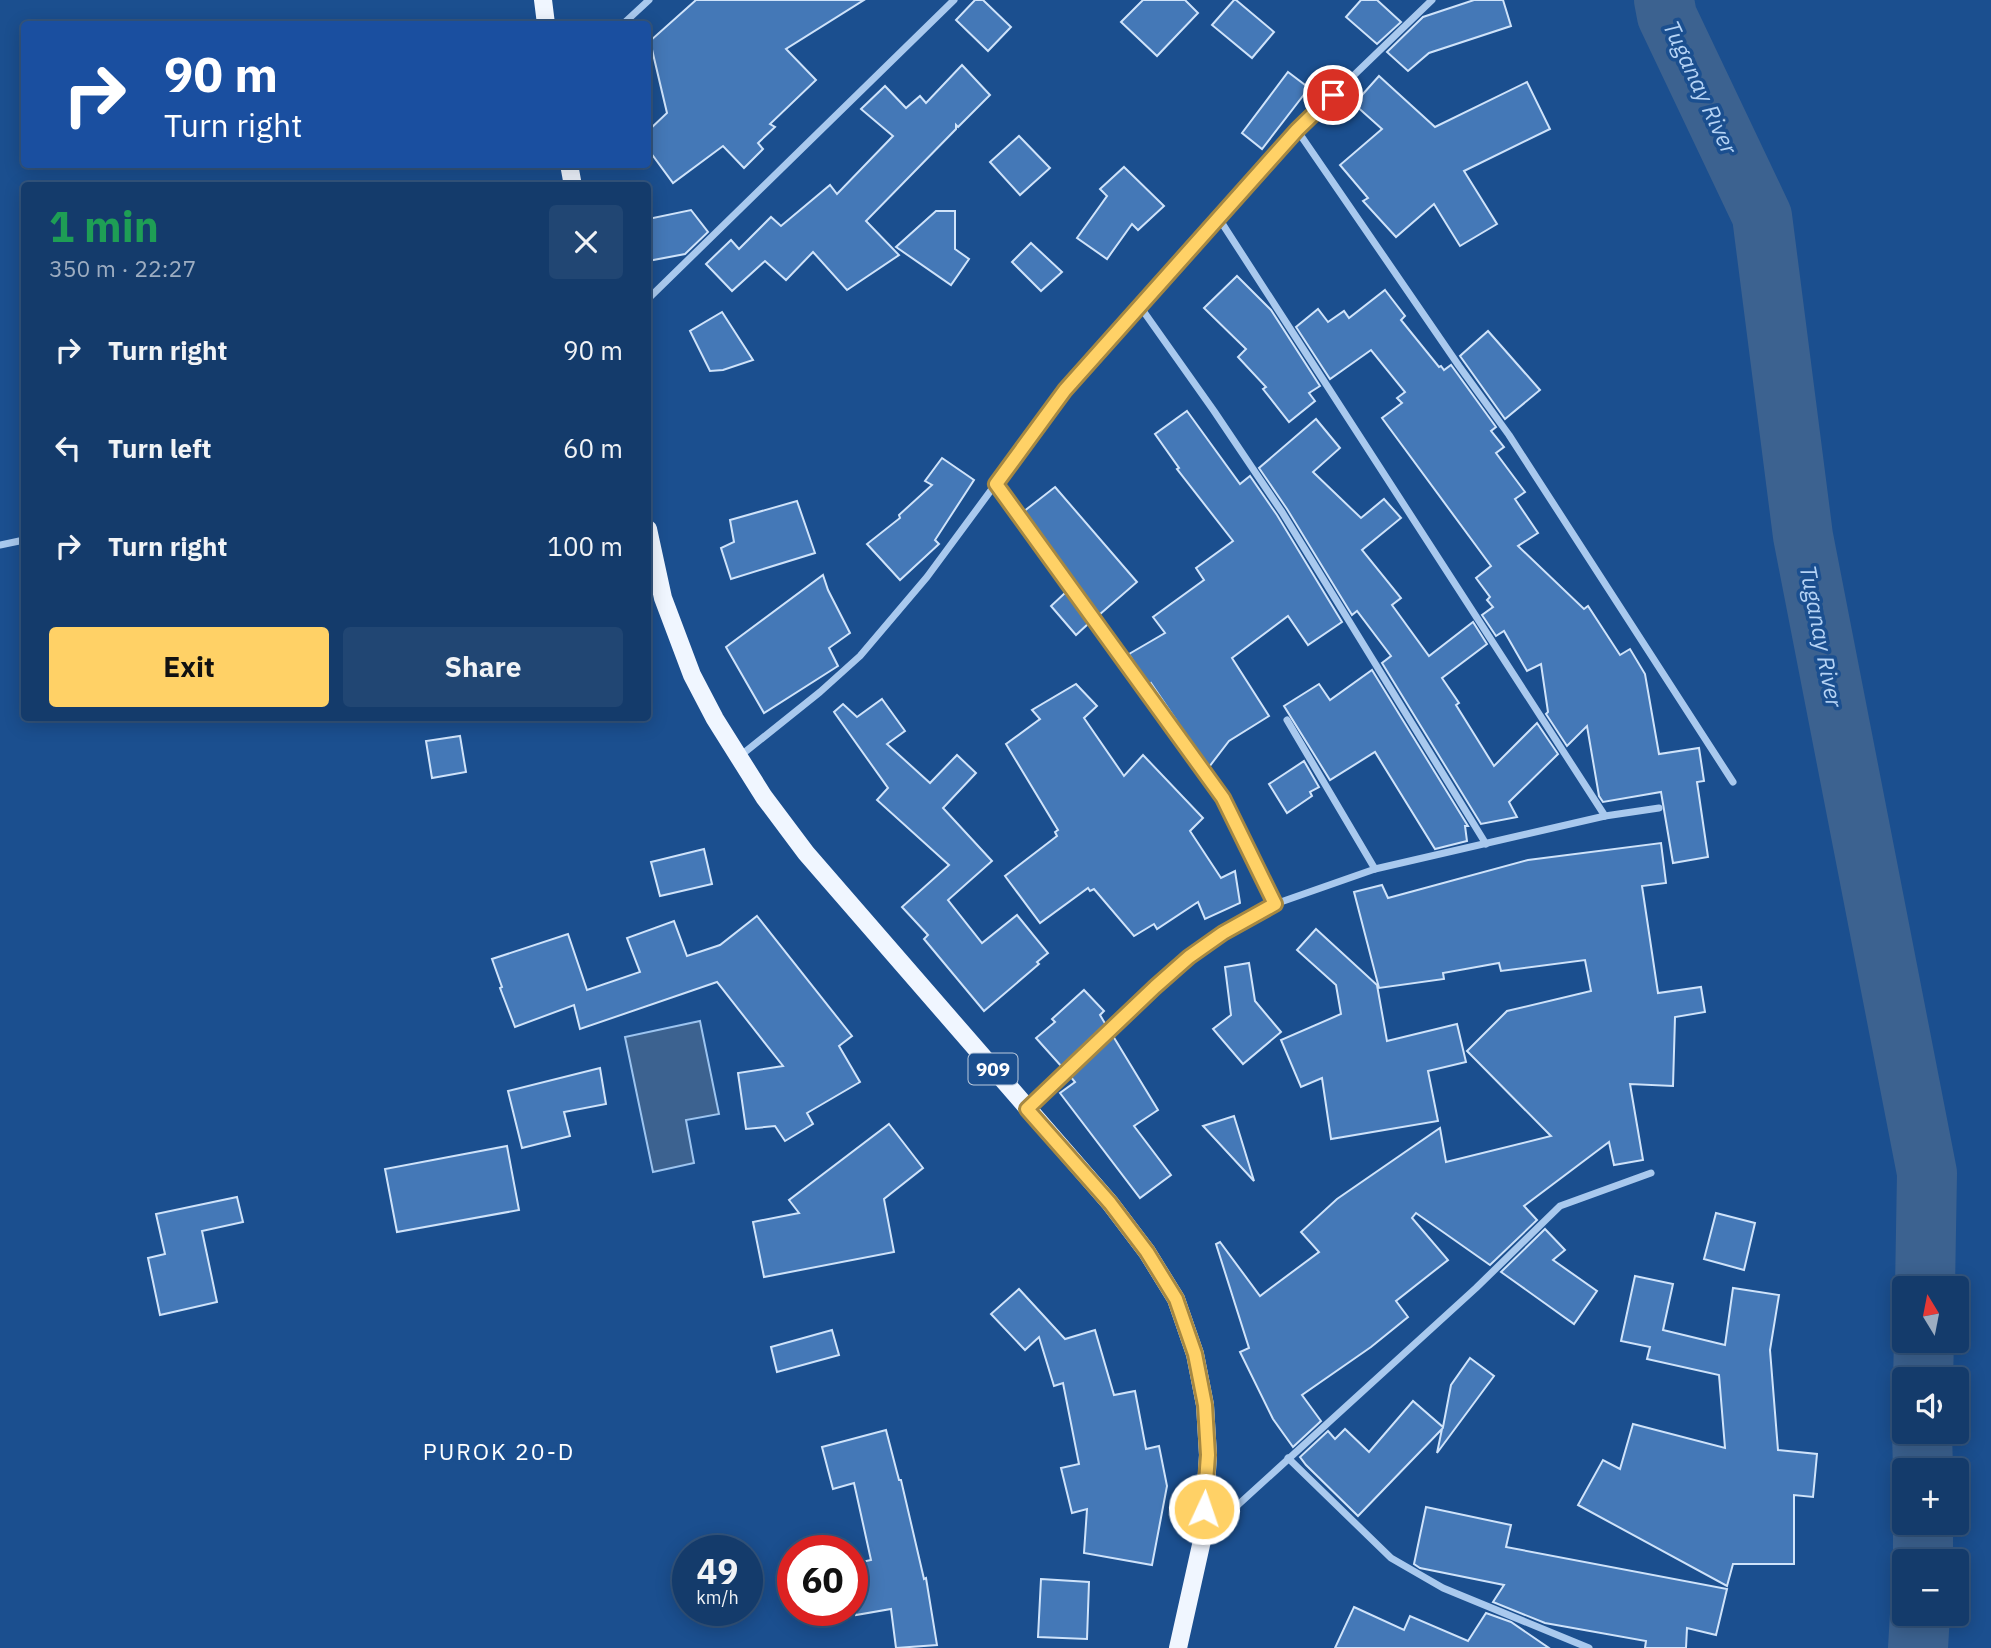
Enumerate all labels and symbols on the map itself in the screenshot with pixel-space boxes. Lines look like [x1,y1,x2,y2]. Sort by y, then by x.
water label: Tuganay River [1657,15,1745,159]
pin [1303,65,1363,125]
water label: Tuganay River [1794,562,1851,710]
road number: 909 [968,1054,1018,1084]
north arrow [1892,1276,1969,1353]
district label: PUROK 20-D [423,1436,575,1466]
position arrow [1167,1472,1241,1546]
speed limit sign: 60 [777,1535,868,1626]

